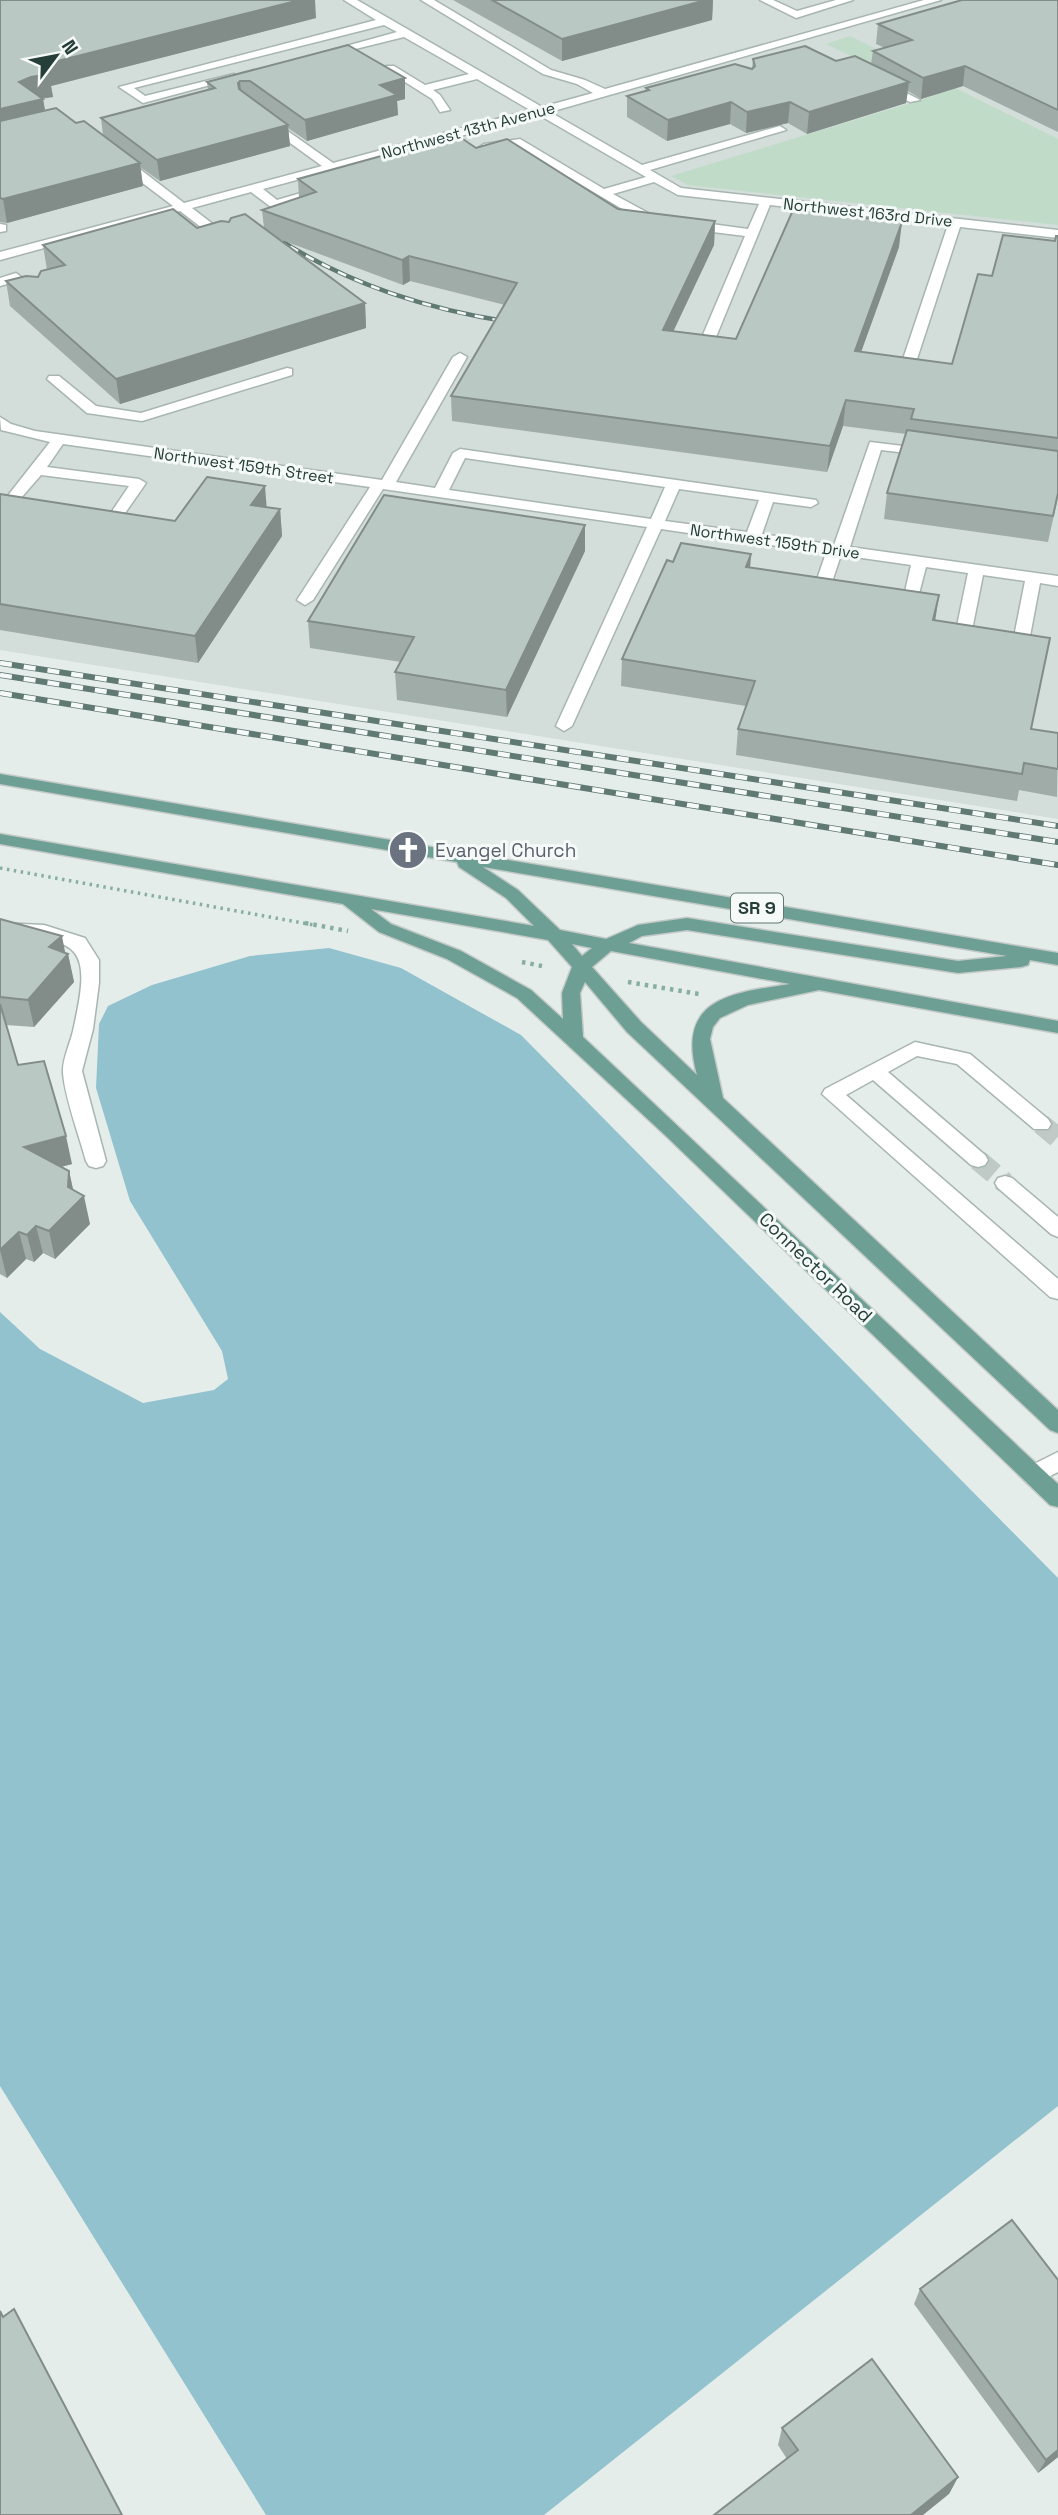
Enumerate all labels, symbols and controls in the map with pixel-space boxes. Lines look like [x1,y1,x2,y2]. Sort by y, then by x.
north arrow [21,21,91,91]
text: N [56,35,84,59]
street label: Northwest 13th Avenue [379,97,558,164]
street label: Northwest 163rd Drive [782,193,954,232]
street label: Northwest 159th Street [152,442,335,489]
street label: Northwest 159th Drive [689,519,861,564]
church icon: Evangel Church [387,829,429,871]
place label: Evangel Church [435,838,576,863]
road number: SR 9 [731,894,783,923]
street label: Connector Road [754,1207,878,1328]

